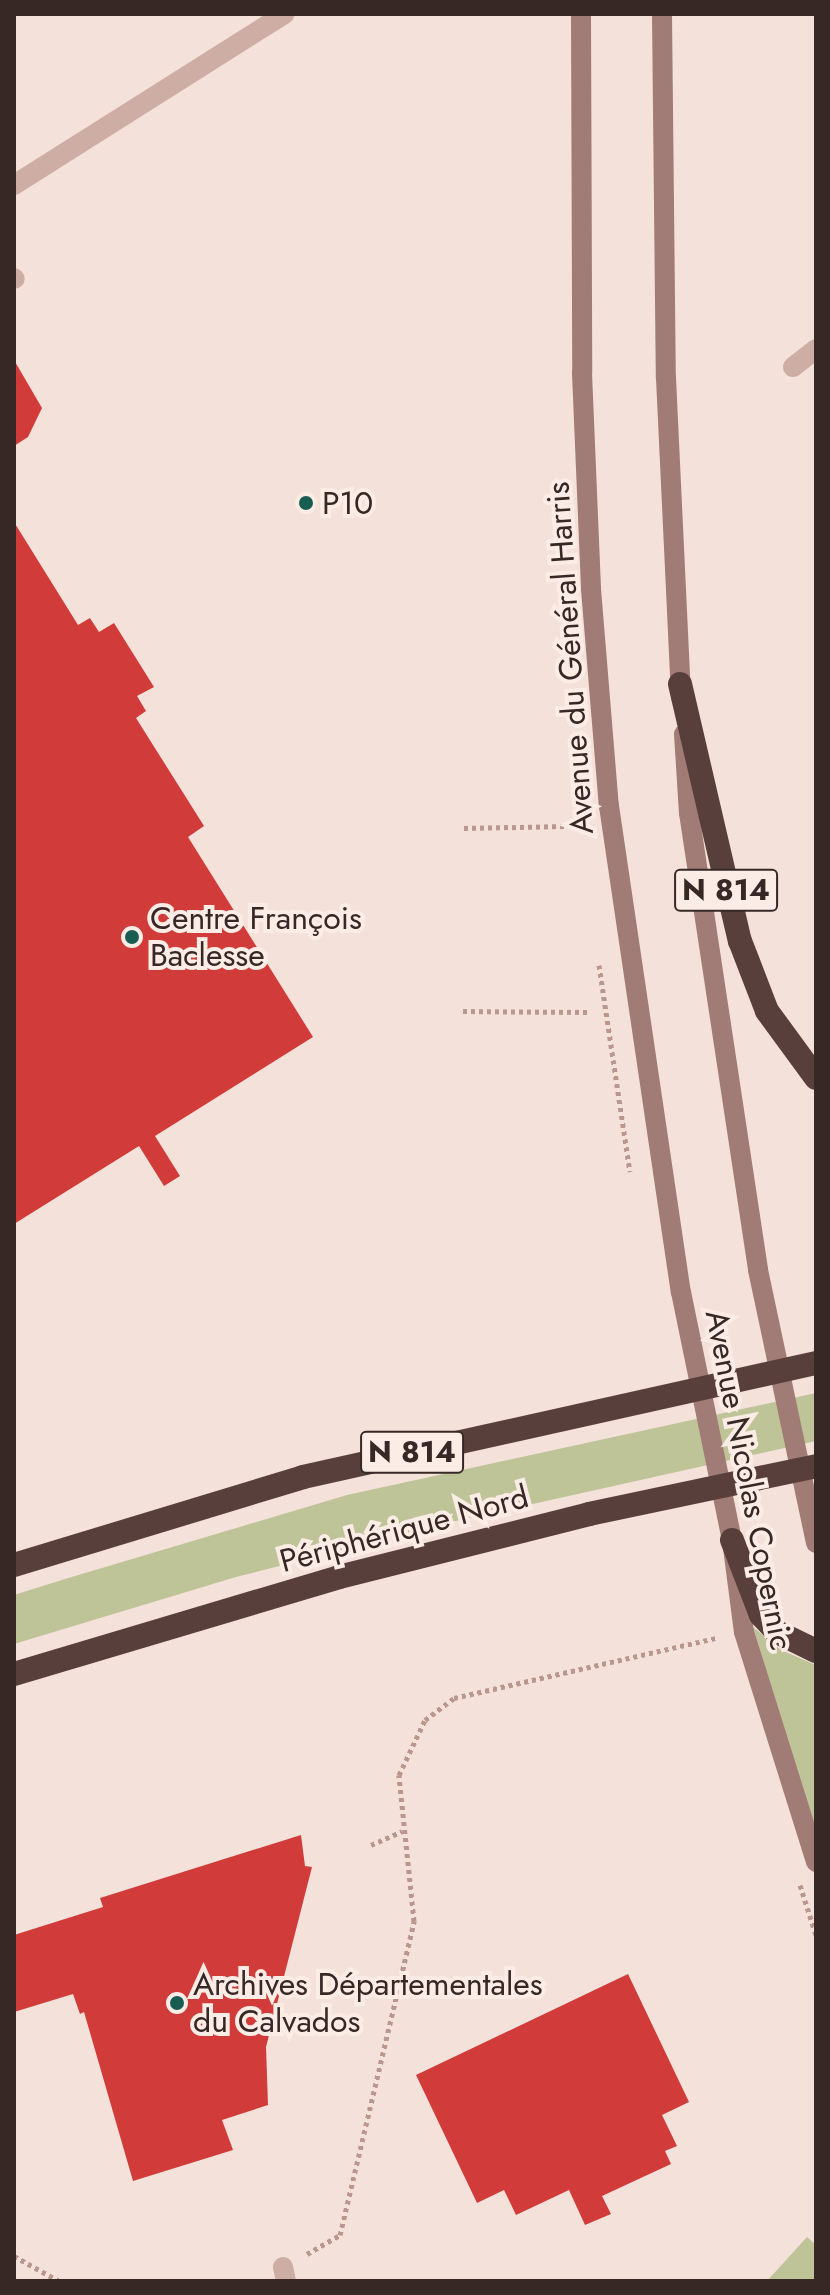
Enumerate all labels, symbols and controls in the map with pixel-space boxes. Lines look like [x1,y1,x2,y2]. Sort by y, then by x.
street label: Avenue du Général Harris [539,480,601,836]
place label: P10 [322,484,373,522]
marker: P10 [297,494,315,512]
road number: N 814 [674,864,778,916]
place label: Centre François Baclesse [150,900,362,975]
marker: Centre François Baclesse [121,926,143,948]
street label: Avenue Nicolas Copernic [697,1307,801,1653]
road number: N 814 [360,1426,464,1478]
street label: Périphérique Nord [276,1477,532,1581]
place label: Archives Départementales du Calvados [193,1966,543,2041]
marker: Archives Départementales du Calvados [168,1994,186,2012]

